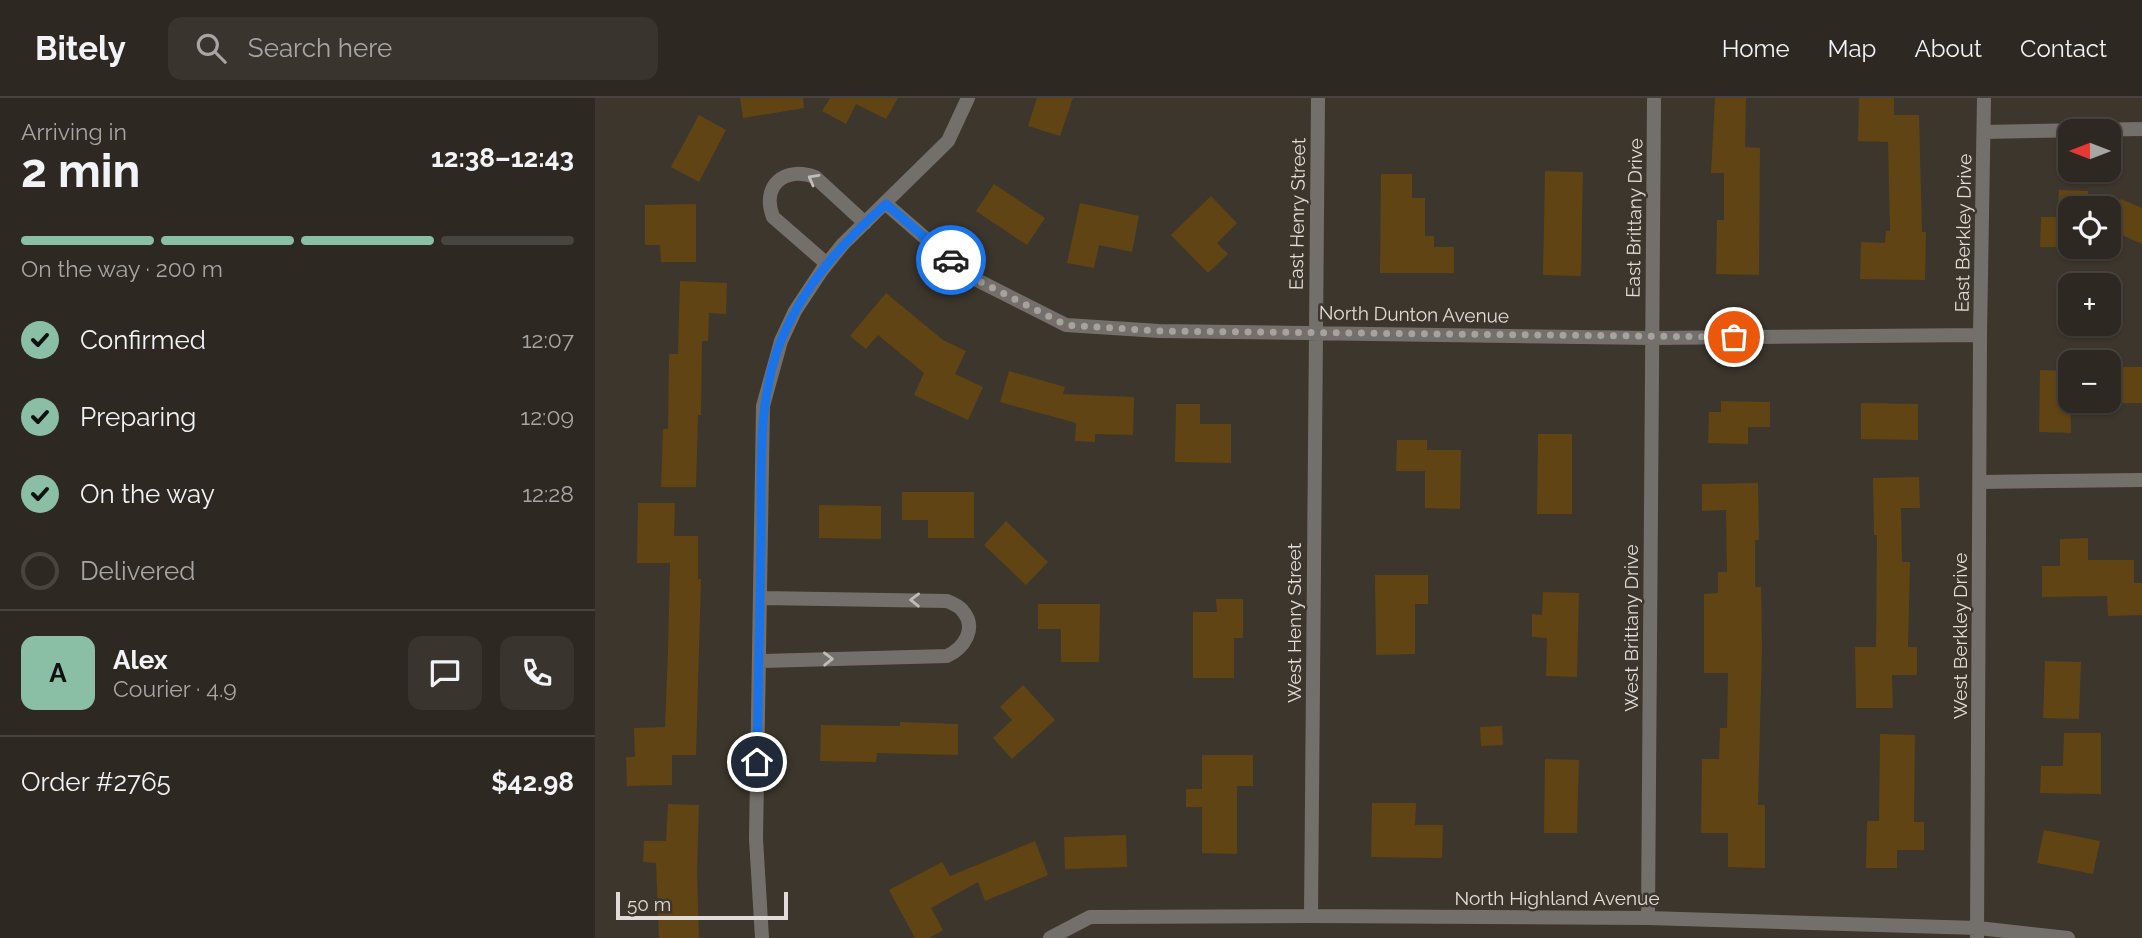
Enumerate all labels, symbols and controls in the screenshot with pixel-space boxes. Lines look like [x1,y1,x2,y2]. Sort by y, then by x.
search box [168,17,658,80]
text: Bitely [35,29,126,68]
icon: search [192,29,230,67]
text: Search here [248,33,392,63]
text: Home [1722,34,1790,63]
text: Map [1828,34,1876,63]
text: About [1914,34,1982,63]
text: Contact [2020,34,2107,63]
text: Arriving in [21,118,127,145]
north arrow [2058,119,2121,182]
map controls [2058,119,2121,413]
street label: East Henry Street [1285,137,1309,290]
street label: East Brittany Drive [1622,138,1646,298]
text: 12:38–12:43 [431,143,574,173]
text: 2 min [21,144,140,198]
street label: East Berkley Drive [1951,153,1975,313]
one-way arrow [808,174,821,187]
button: locate [2058,196,2121,259]
courier [916,225,986,295]
icon: car [932,241,970,279]
text: On the way · 200 m [21,255,223,282]
button: + [2058,273,2121,336]
street label: North Dunton Avenue [1319,301,1509,327]
pin [1704,307,1764,367]
icon: bag [1715,318,1753,356]
icon: check [21,321,59,359]
text: Confirmed [80,325,206,355]
text: 12:07 [522,326,574,353]
button: − [2058,350,2121,413]
icon: check [21,398,59,436]
text: Preparing [80,402,196,432]
text: 12:09 [520,403,574,430]
icon: check [21,475,59,513]
text: On the way [80,479,215,509]
text: 12:28 [522,480,574,507]
street label: West Henry Street [1283,542,1305,703]
street label: West Brittany Drive [1620,544,1642,712]
street label: West Berkley Drive [1949,553,1971,719]
text: Delivered [80,556,195,586]
one-way arrow [909,592,919,608]
button: chat [408,636,482,710]
button: phone [500,636,574,710]
text: Alex [113,645,168,675]
one-way arrow [822,652,833,667]
text: A [49,658,67,688]
text: Courier · 4.9 [113,675,237,702]
pin [727,732,787,792]
icon: home [738,743,776,781]
text: Order #2765 [21,767,171,797]
text: $42.98 [491,767,574,797]
street label: North Highland Avenue [1454,887,1660,909]
scale bar [616,889,787,921]
text: 50 m [627,893,671,915]

